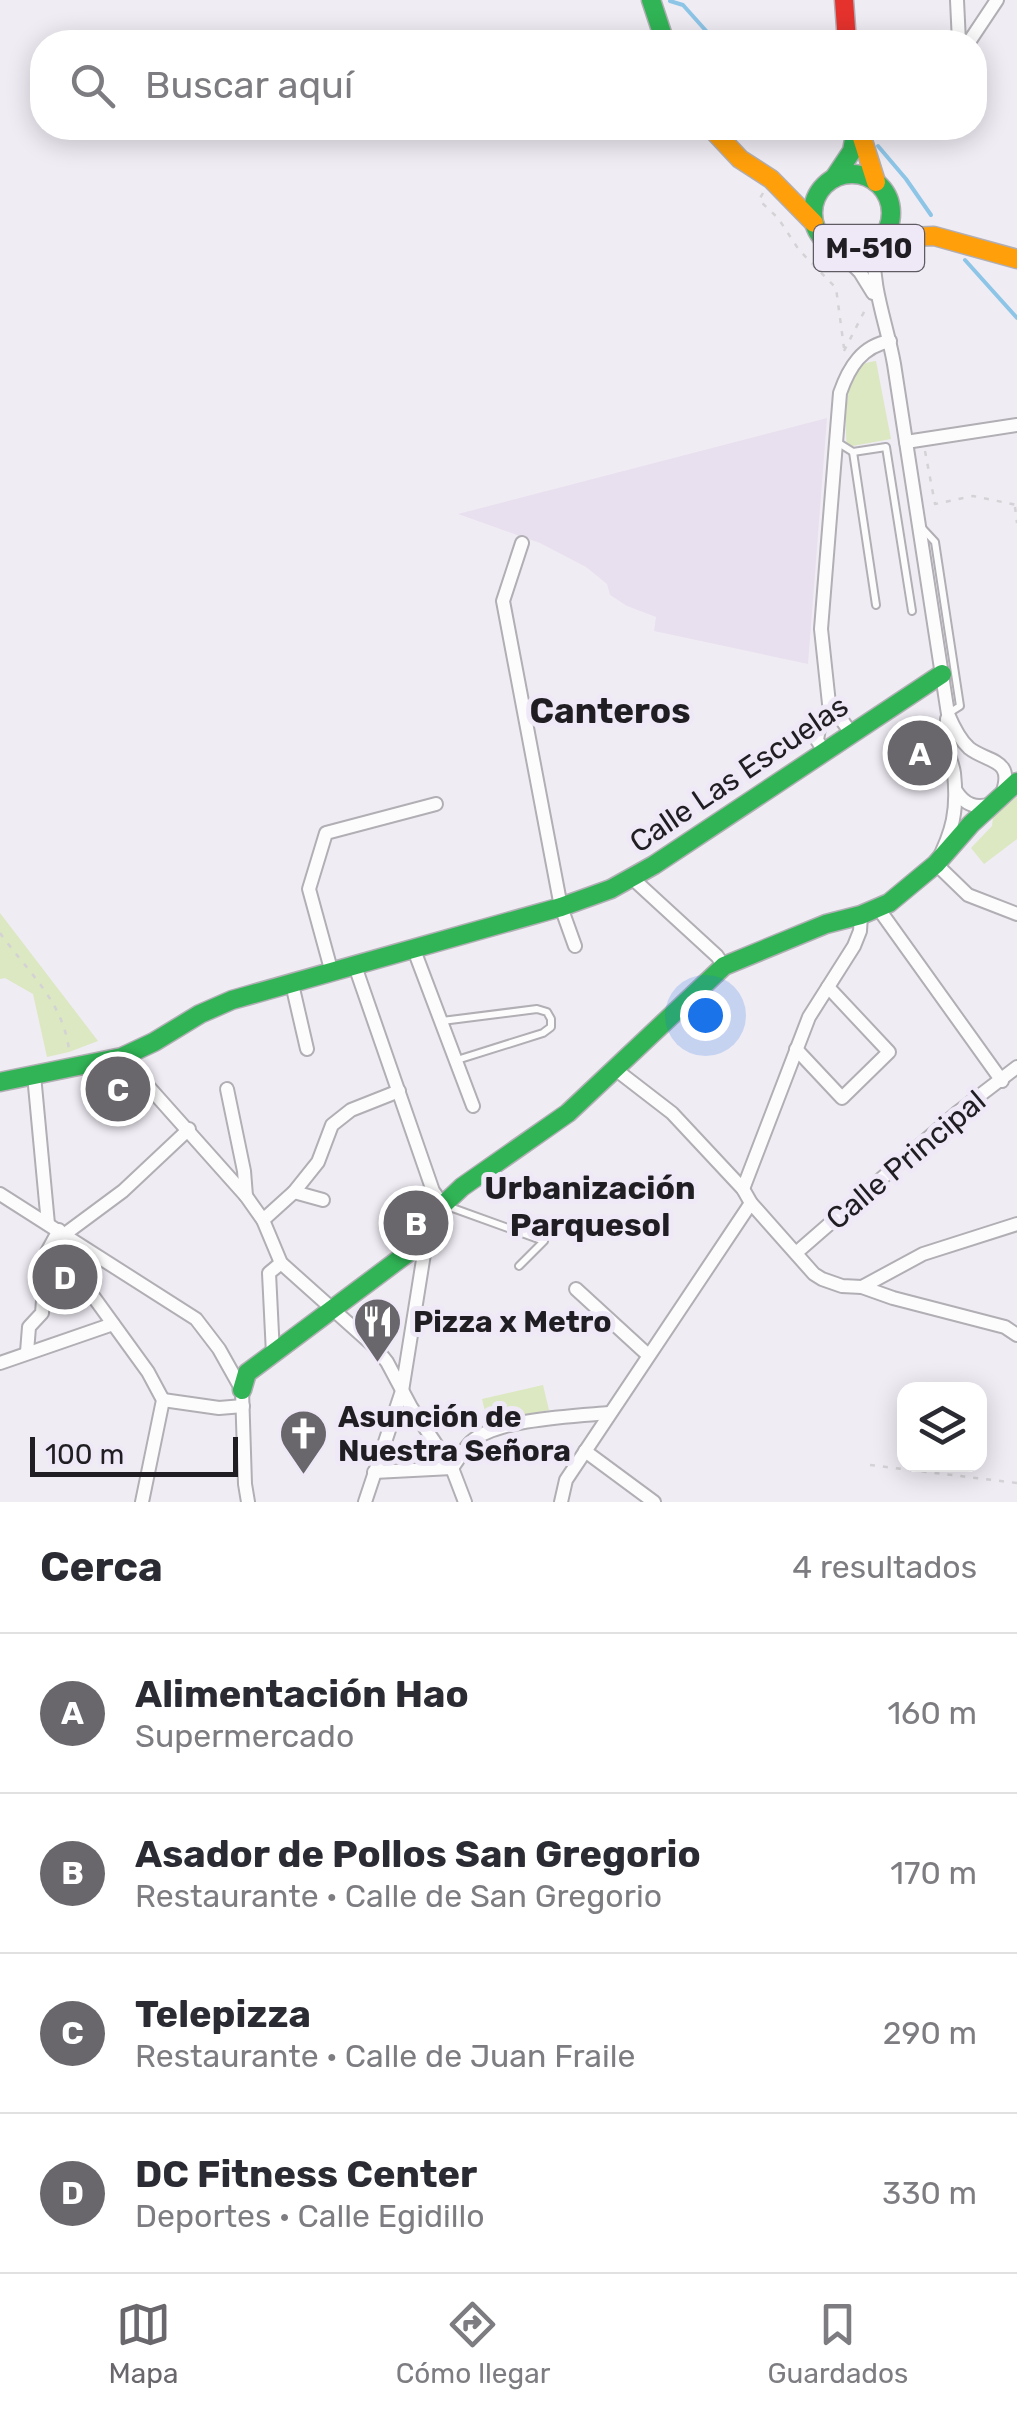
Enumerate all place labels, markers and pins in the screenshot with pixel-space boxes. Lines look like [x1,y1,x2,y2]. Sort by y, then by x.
pin: A [888,716,952,790]
pin: C [86,1052,150,1126]
pin: B [384,1186,448,1260]
pin: D [32,1240,98,1314]
restaurant icon: Pizza x Metro [352,1296,404,1364]
place label: Pizza x Metro [413,1304,612,1340]
place label: Asunción de Nuestra Señora [338,1399,571,1469]
church icon: Asunción de Nuestra Señora [277,1408,329,1476]

